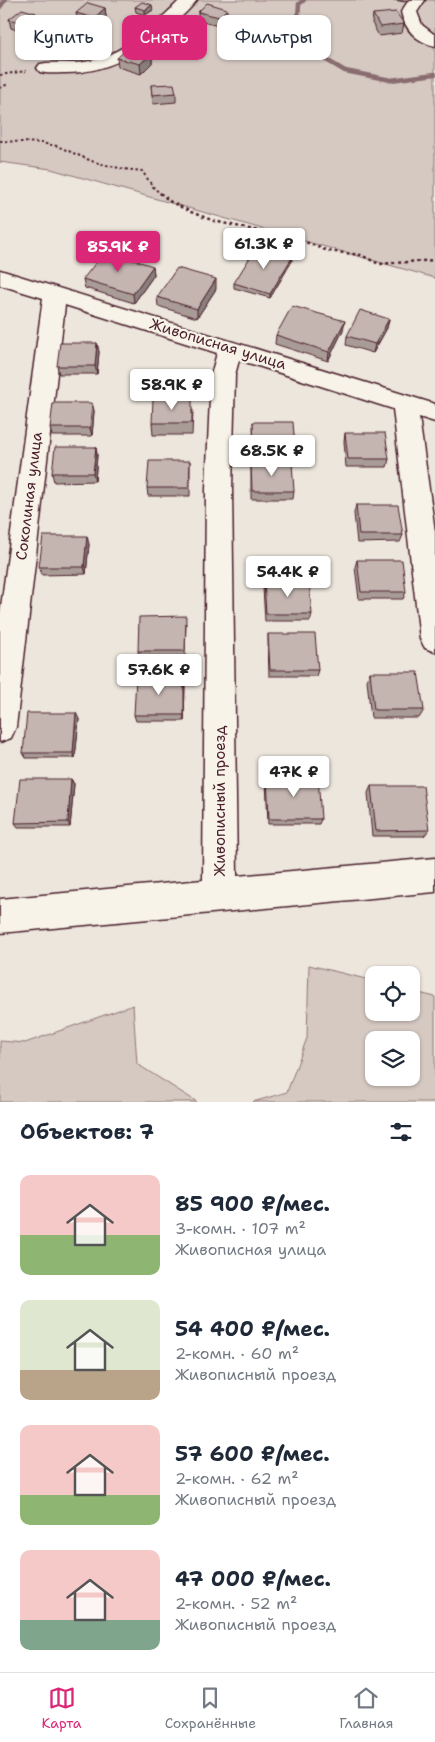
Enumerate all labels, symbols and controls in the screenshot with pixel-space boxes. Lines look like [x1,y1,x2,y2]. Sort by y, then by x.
chip: Купить [15,15,112,60]
chip: Снять [122,15,207,60]
chip: Фильтры [217,15,331,60]
pin: 61.3K ₽ [218,228,310,270]
pin: 85.9K ₽ [72,230,164,273]
text: 61.3K ₽ [234,233,294,254]
text: 85.9K ₽ [87,236,149,257]
street label: Живописная улица [147,314,289,374]
pin: 58.9K ₽ [126,368,218,411]
text: 58.9K ₽ [141,374,203,395]
street label: Соколиная улица [11,430,47,561]
pin: 68.5K ₽ [226,434,318,477]
text: 68.5K ₽ [240,440,304,461]
pin: 54.4K ₽ [242,556,334,598]
text: 54.4K ₽ [257,561,319,582]
pin: 57.6K ₽ [113,654,205,696]
text: 57.6K ₽ [128,659,190,680]
street label: Живописный проезд [210,725,230,877]
pin: 47K ₽ [259,756,329,798]
text: 47K ₽ [269,761,319,782]
map controls [365,966,420,1086]
button: locate [365,966,420,1021]
button: layers [365,1031,420,1086]
text: Объектов: 7 [20,1118,154,1146]
icon: filters [387,1118,415,1146]
text: 85 900 ₽/мес. [175,1190,330,1218]
icon: home [60,1195,120,1255]
text: 3-комн. · 107 m² [175,1218,306,1239]
text: Живописная улица [175,1239,326,1260]
text: 54 400 ₽/мес. [175,1315,330,1343]
icon: home [60,1320,120,1380]
text: 2-комн. · 60 m² [175,1343,299,1364]
text: Живописный проезд [175,1364,336,1385]
text: 57 600 ₽/мес. [175,1440,330,1468]
icon: home [60,1445,120,1505]
text: 2-комн. · 62 m² [175,1468,299,1489]
text: Живописный проезд [175,1489,336,1510]
text: 47 000 ₽/мес. [175,1565,331,1593]
icon: home [60,1570,120,1630]
text: 2-комн. · 52 m² [175,1593,297,1614]
text: Живописный проезд [175,1614,336,1635]
tab: Карта [42,1684,82,1732]
tab: Сохранённые [165,1684,256,1732]
tab: Главная [339,1684,393,1732]

